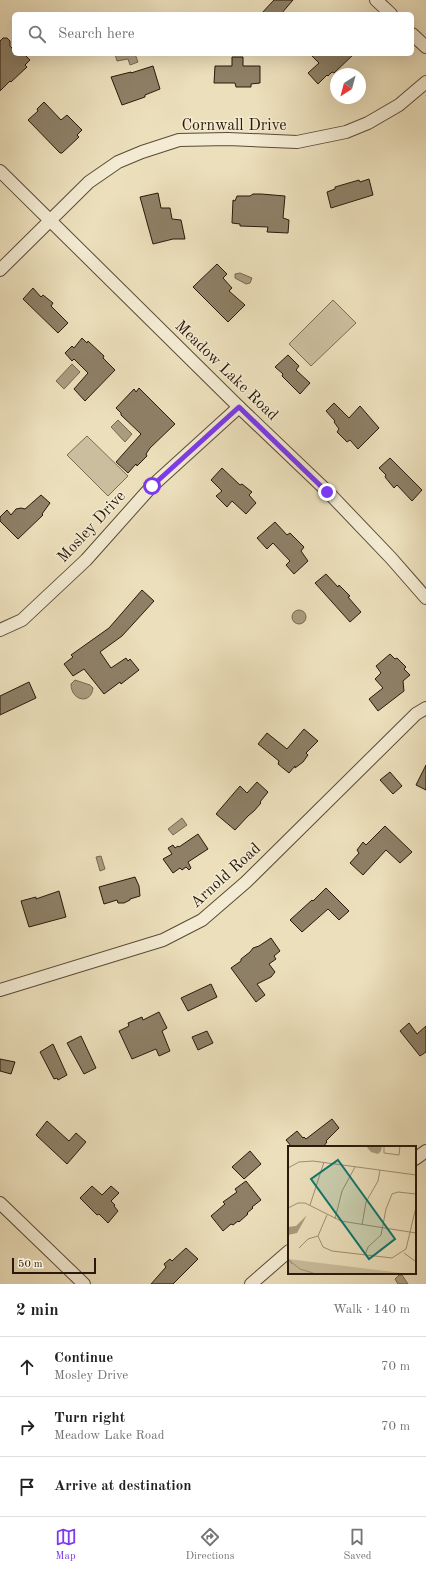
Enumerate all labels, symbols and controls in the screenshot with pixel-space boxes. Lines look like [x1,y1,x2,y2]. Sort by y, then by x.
search box [12,12,414,56]
icon: search [26,23,48,45]
text: Search here [58,27,135,42]
north arrow [330,68,366,104]
street label: Cornwall Drive [181,118,287,134]
street label: Meadow Lake Road [172,318,280,424]
route start [143,477,161,495]
route end [318,483,336,501]
street label: Mosley Drive [55,488,129,566]
street label: Arnold Road [188,841,264,911]
inset map [288,1146,416,1274]
scale bar [12,1256,96,1275]
text: 50 m [18,1259,43,1270]
text: 2 min [16,1302,59,1319]
text: Walk · 140 m [333,1303,410,1316]
text: Continue [54,1351,113,1366]
icon: ahead [16,1356,38,1378]
text: 70 m [381,1360,410,1373]
text: Mosley Drive [54,1369,128,1382]
text: Turn right [54,1411,125,1426]
icon: right [16,1416,38,1438]
text: 70 m [381,1420,410,1433]
text: Meadow Lake Road [54,1429,165,1442]
icon: arrive [16,1476,38,1498]
text: Arrive at destination [54,1479,192,1494]
tab: Map [55,1526,77,1564]
tab: Directions [186,1526,234,1564]
tab: Saved [343,1526,371,1564]

